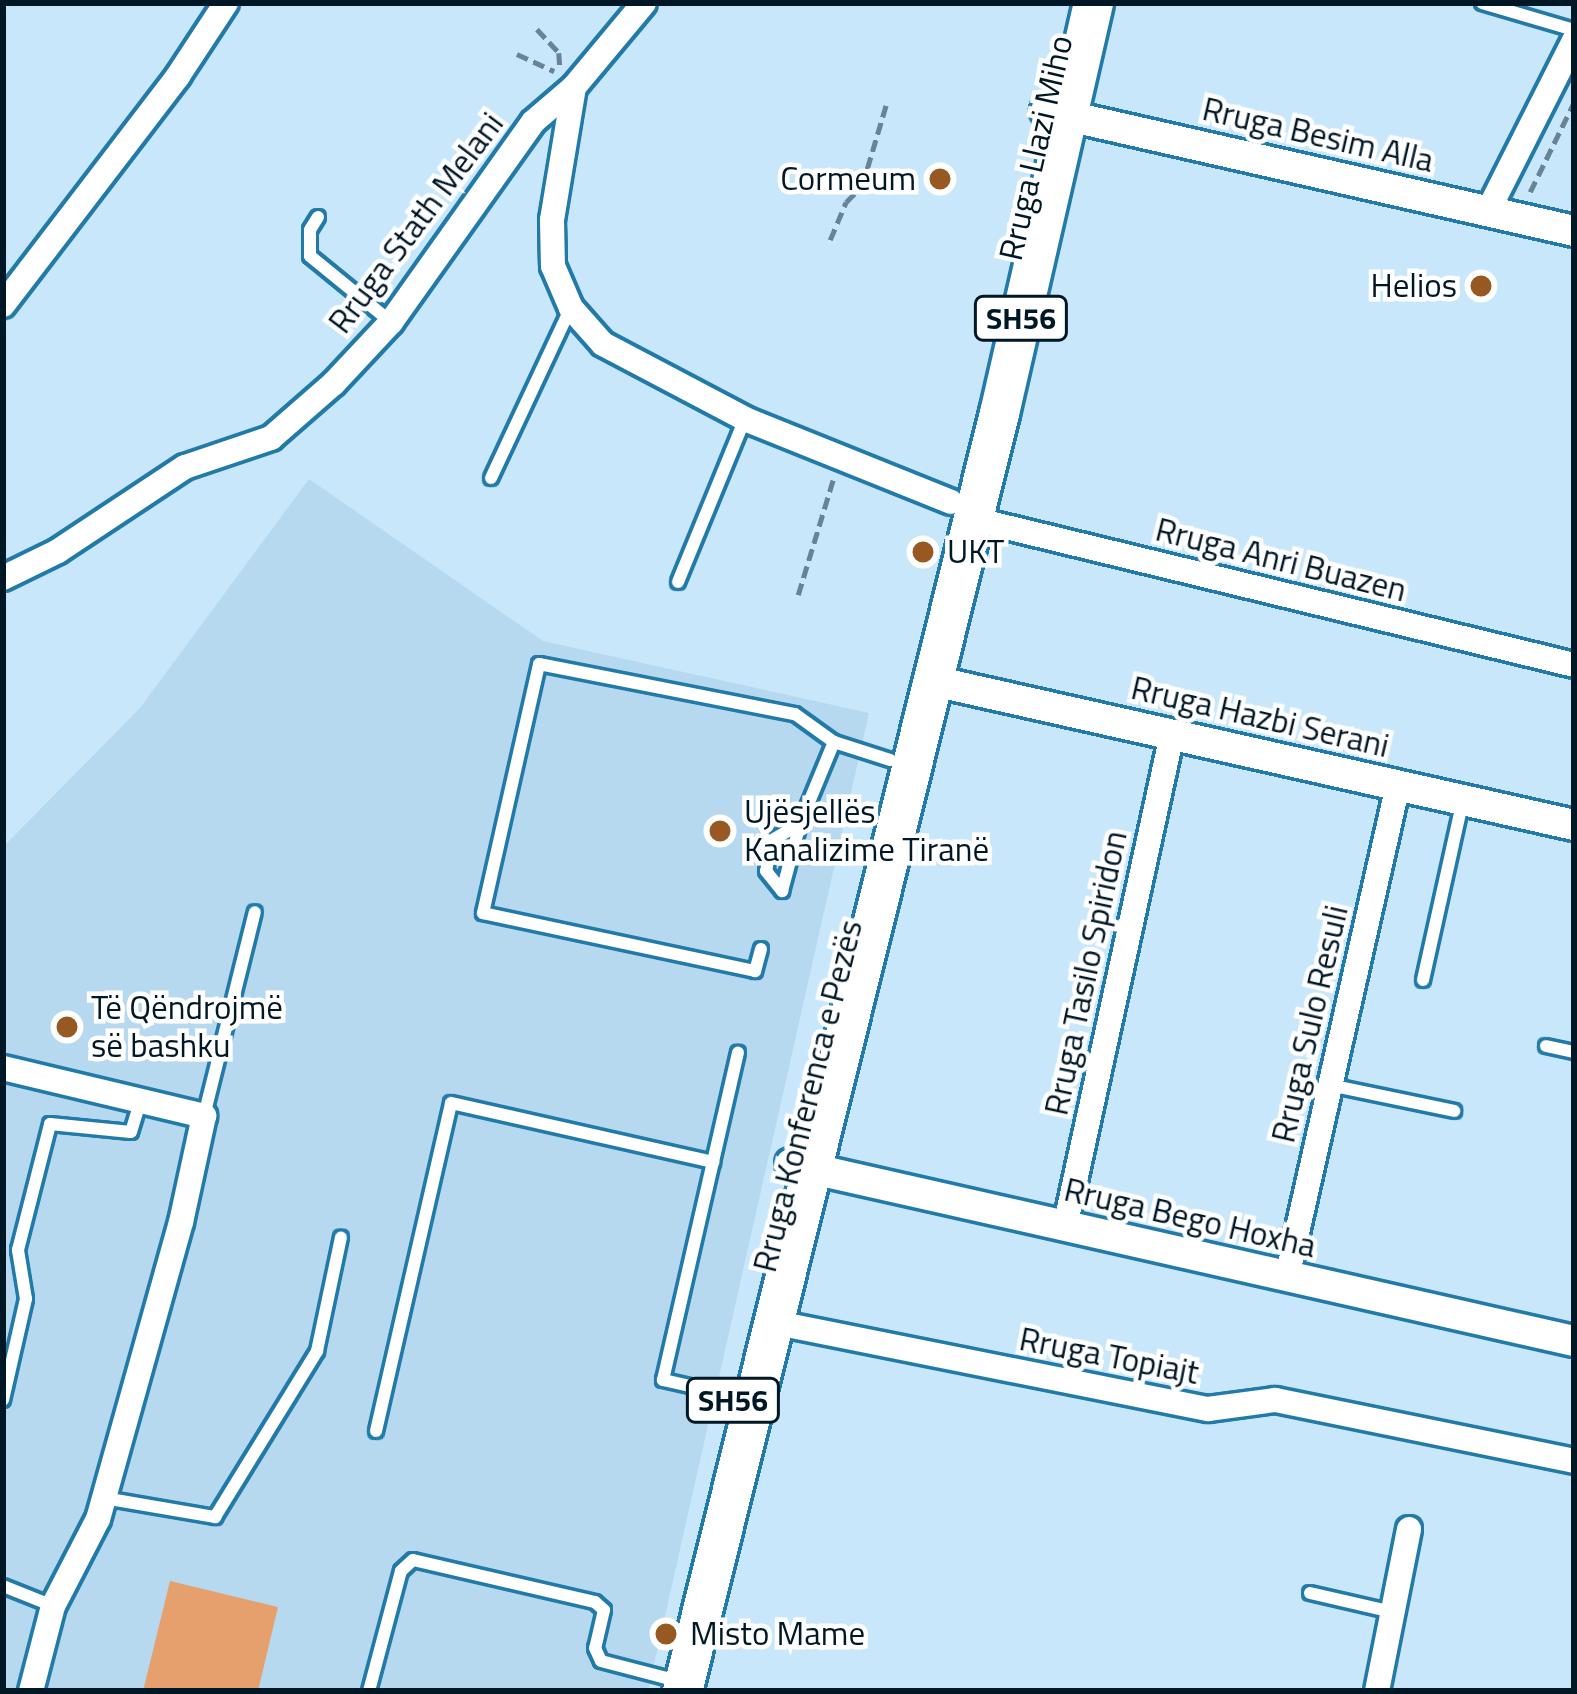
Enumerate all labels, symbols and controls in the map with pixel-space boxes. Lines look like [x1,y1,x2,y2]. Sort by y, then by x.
street label: Rruga Llazi Miho [991,32,1081,264]
street label: Rruga Besim Alla [1199,89,1437,181]
street label: Rruga Stath Melani [320,105,512,341]
place label: Cormeum [780,159,916,199]
marker: Cormeum [927,166,953,192]
place label: Helios [1371,266,1457,306]
marker: Helios [1468,273,1494,299]
road number: SH56 [973,294,1069,342]
street label: Rruga Anri Buazen [1152,510,1410,610]
place label: UKT [947,532,1004,572]
marker: UKT [910,539,936,565]
street label: Rruga Hazbi Serani [1127,668,1393,766]
place label: Ujësjellës Kanalizime Tiranë [744,792,989,870]
marker: Ujësjellës Kanalizime Tiranë [707,818,733,844]
street label: Rruga Tasilo Spiridon [1037,827,1135,1119]
street label: Rruga Sulo Resuli [1263,902,1357,1146]
street label: Rruga Konferenca e Pezës [745,916,871,1276]
place label: Të Qëndrojmë së bashku [91,988,283,1066]
marker: Të Qëndrojmë së bashku [54,1014,80,1040]
street label: Rruga Bego Hoxha [1060,1170,1320,1266]
street label: Rruga Topiajt [1016,1319,1202,1393]
road number: SH56 [685,1376,781,1424]
place label: Misto Mame [690,1614,865,1654]
marker: Misto Mame [653,1621,679,1647]

